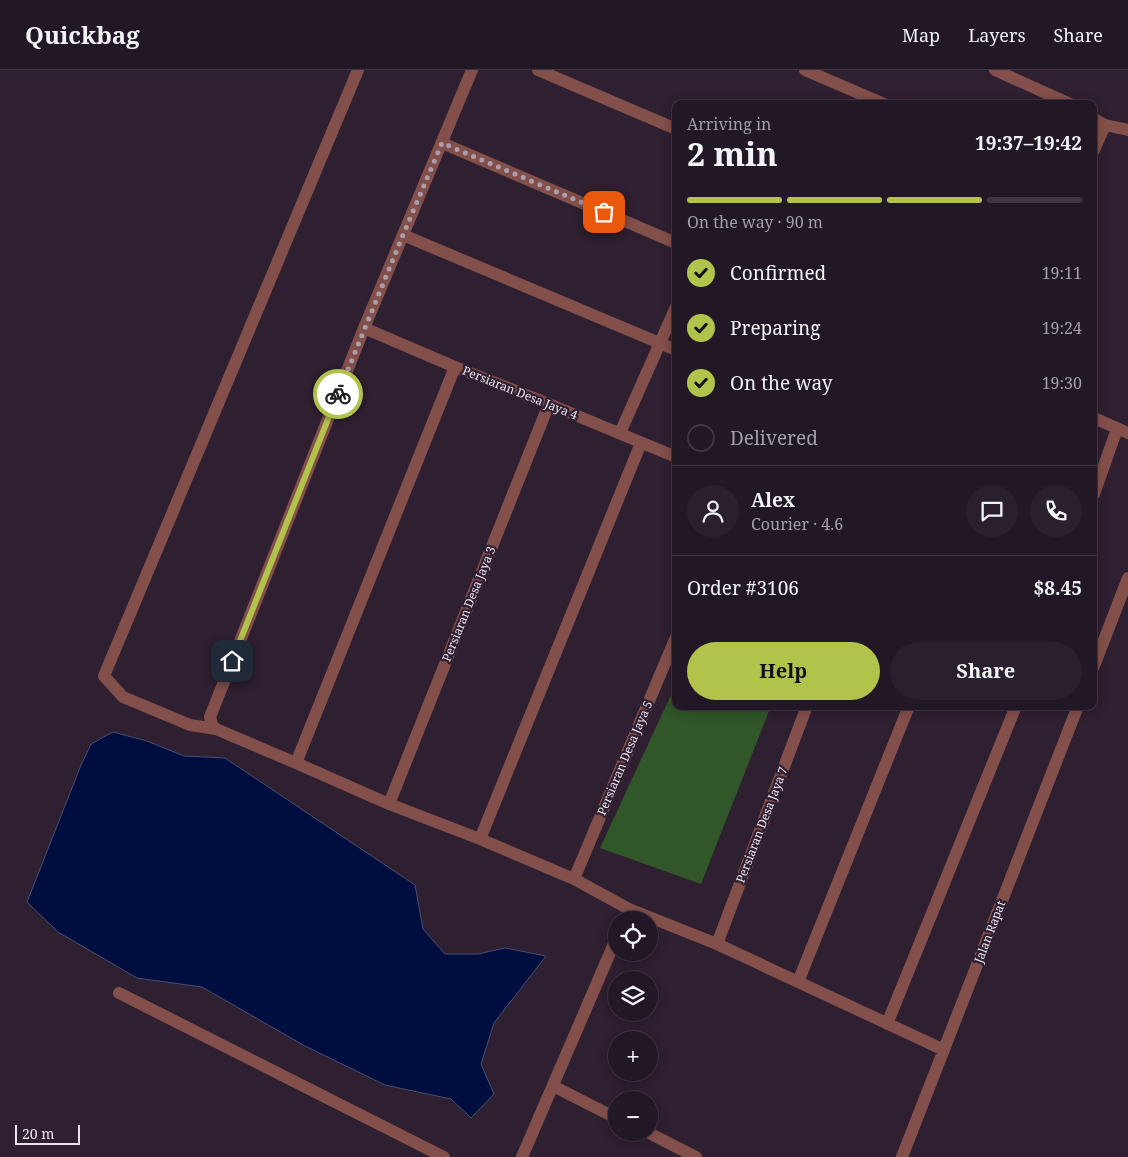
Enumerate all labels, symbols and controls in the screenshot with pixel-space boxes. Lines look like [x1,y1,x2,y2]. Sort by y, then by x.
text: Quickbag [25,18,140,51]
text: Map [902,23,940,47]
text: Layers [968,23,1026,47]
text: Share [1054,23,1103,47]
text: Arriving in [687,113,771,135]
text: 19:37–19:42 [975,130,1082,156]
text: 2 min [687,132,778,175]
pin [583,191,625,233]
icon: bag [590,198,618,226]
text: On the way · 90 m [687,211,823,233]
icon: check [687,259,715,287]
text: Confirmed [730,260,826,286]
text: 19:11 [1042,262,1082,284]
icon: check [687,314,715,342]
text: Preparing [730,315,820,341]
text: 19:24 [1042,317,1082,339]
street label: Persiaran Desa Jaya 4 [460,362,581,424]
courier [313,369,363,419]
icon: check [687,369,715,397]
text: On the way [730,370,833,396]
text: 19:30 [1042,372,1082,394]
icon: bike [324,380,352,408]
text: Delivered [730,425,818,451]
button: person [687,485,739,537]
button: chat [966,485,1018,537]
button: phone [1030,485,1082,537]
text: Alex [751,487,795,513]
text: Courier · 4.6 [751,513,843,535]
street label: Persiaran Desa Jaya 3 [438,543,500,664]
text: Order #3106 [687,575,799,601]
text: $8.45 [1033,575,1082,601]
pin [211,640,253,682]
button: Help [687,642,880,700]
button: Share [890,642,1082,700]
icon: home [218,647,246,675]
street label: Persiaran Desa Jaya 5 [593,698,656,818]
street label: Persiaran Desa Jaya 7 [732,764,792,885]
street label: Jalan Rapat [970,898,1009,966]
map controls [608,911,658,1141]
button: locate [608,911,658,961]
button: layers [608,971,658,1021]
button: + [608,1031,658,1081]
button: − [608,1091,658,1141]
scale bar [15,1122,80,1145]
text: 20 m [22,1124,55,1143]

